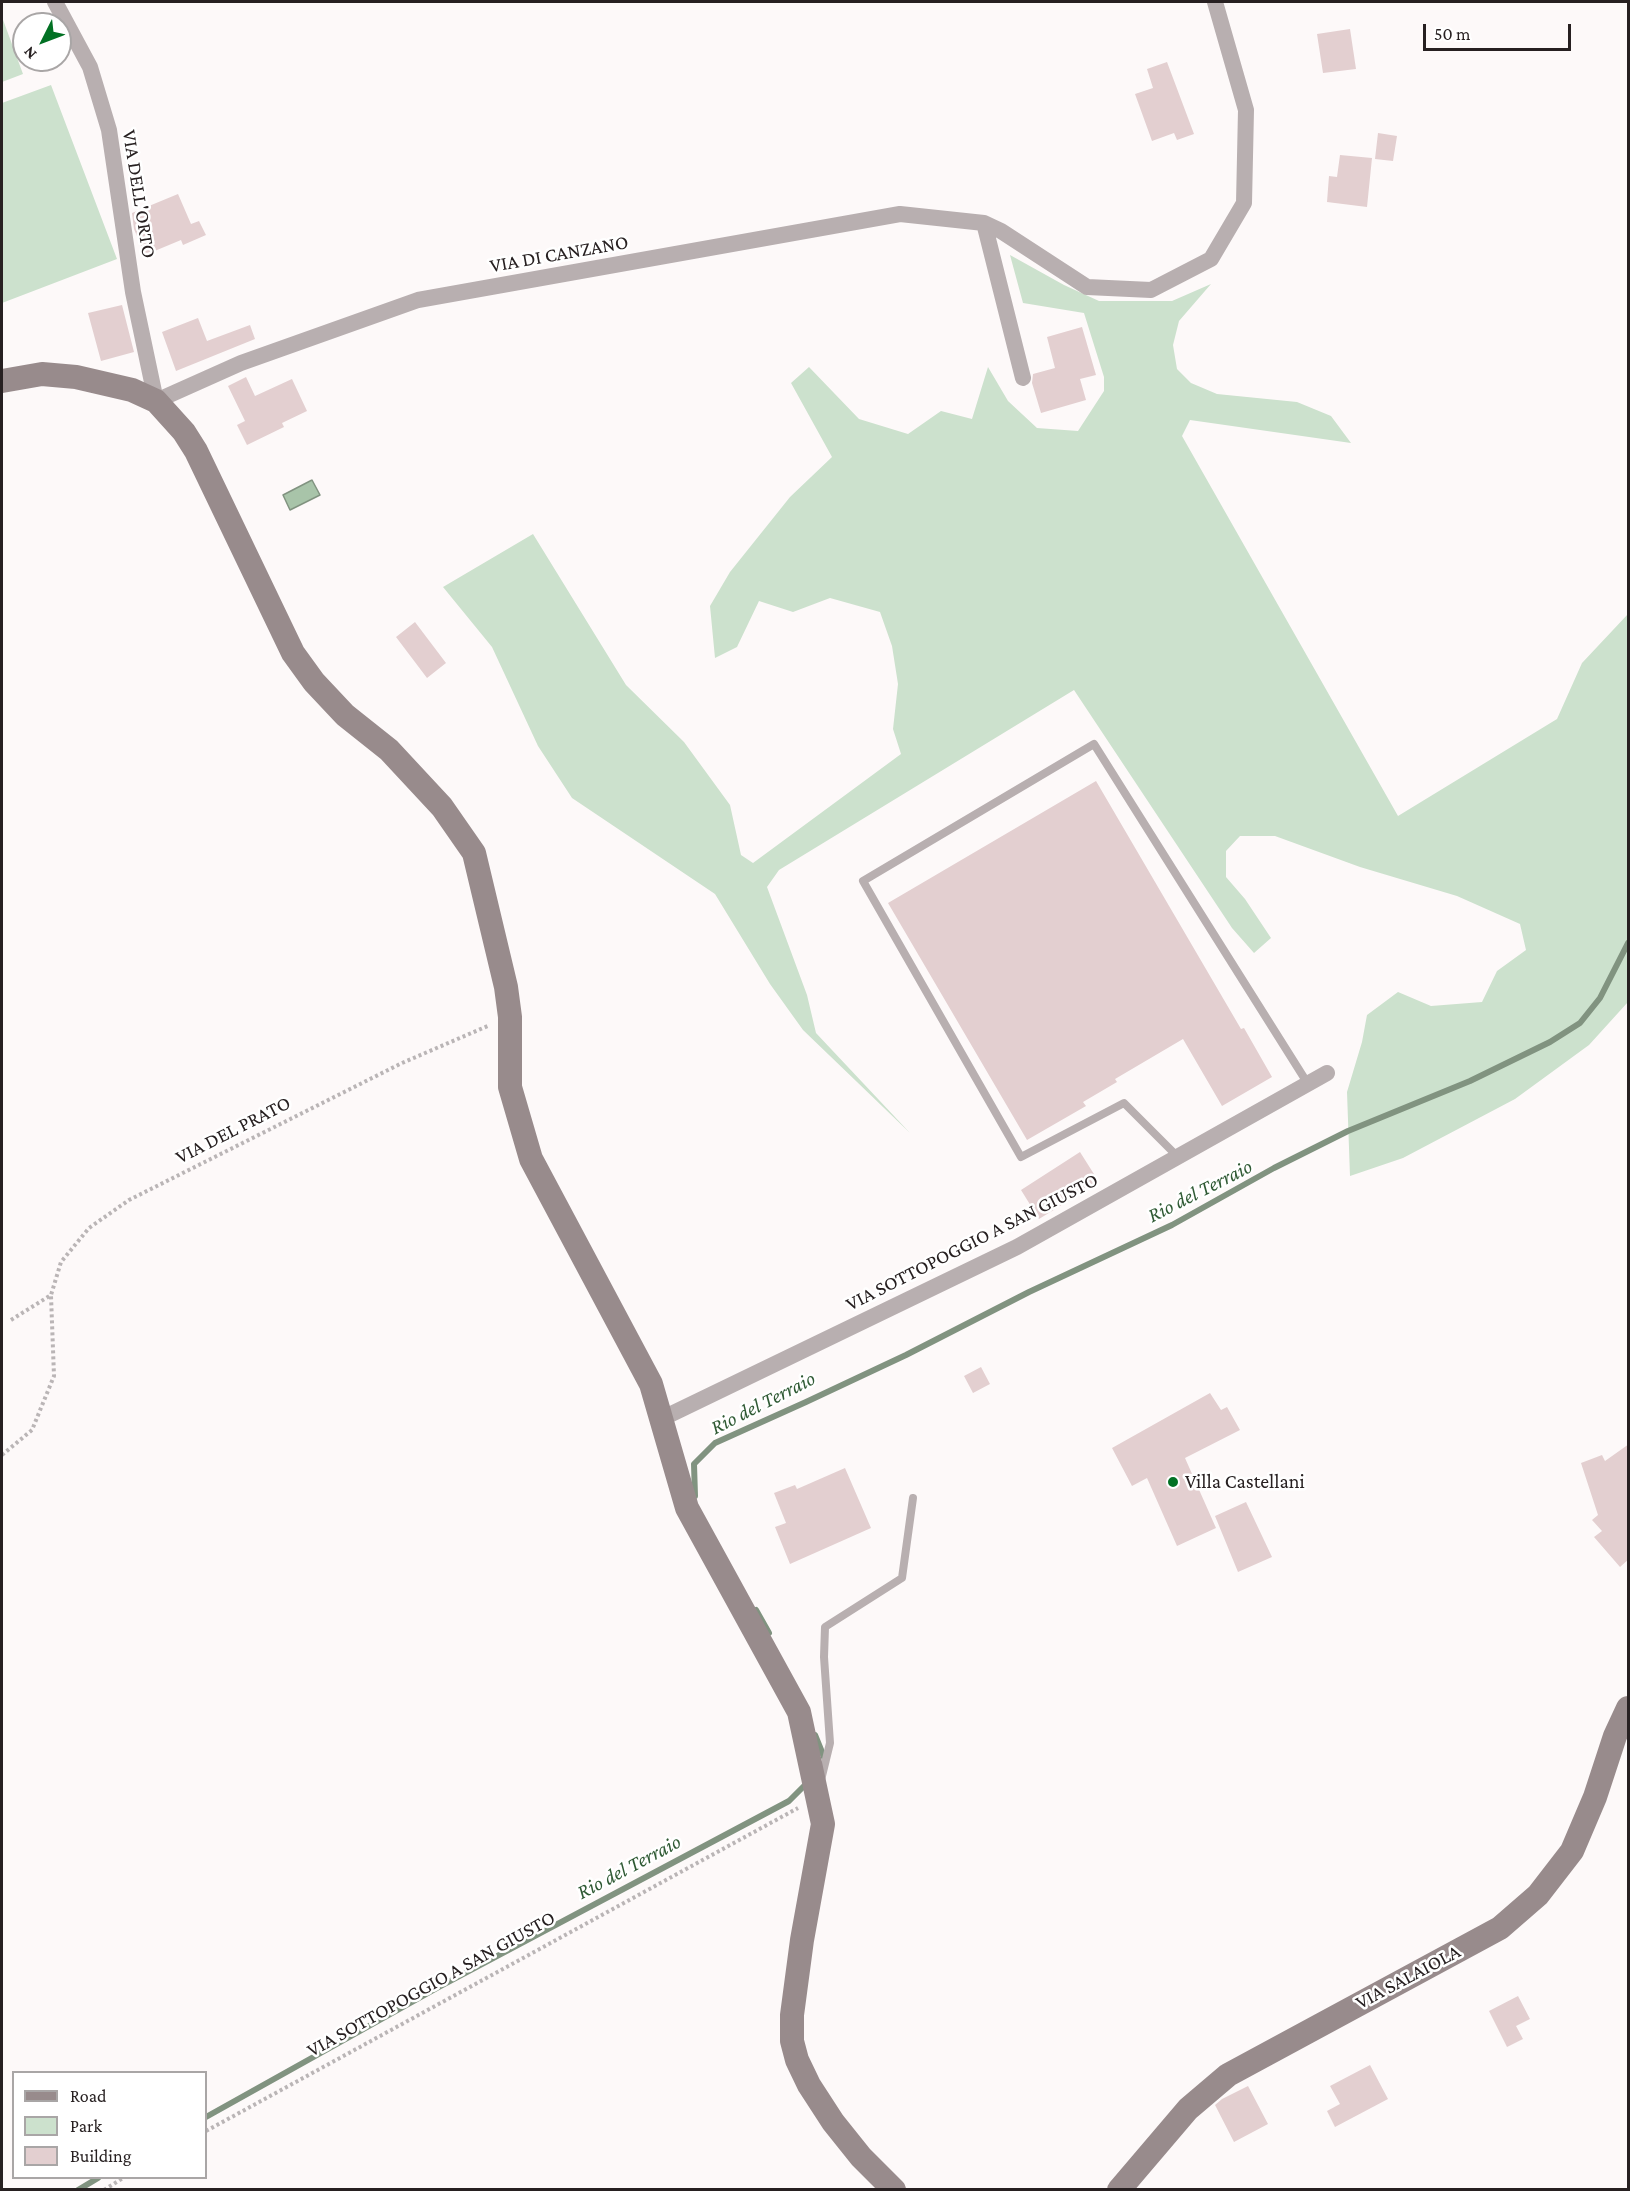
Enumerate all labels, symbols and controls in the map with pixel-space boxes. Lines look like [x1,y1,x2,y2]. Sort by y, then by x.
north arrow [12,12,72,72]
scale bar [1426,12,1574,50]
text: 50 m [1434,24,1471,44]
text: N [20,43,40,63]
street label: VIA DELL'ORTO [117,128,161,260]
street label: VIA DI CANZANO [488,230,630,278]
street label: VIA DEL PRATO [171,1091,295,1169]
water label: Rio del Terraio [1143,1154,1257,1228]
street label: VIA SOTTOPOGGIO A SAN GIUSTO [842,1168,1102,1316]
water label: Rio del Terraio [706,1366,820,1440]
place label: Villa Castellani [1185,1470,1305,1494]
marker: Villa Castellani [1166,1475,1180,1489]
water label: Rio del Terraio [573,1829,685,1905]
street label: VIA SOTTOPOGGIO A SAN GIUSTO [303,1906,559,2062]
street label: VIA SALAIOLA [1351,1939,1465,2015]
legend [12,2071,207,2179]
text: Road [70,2086,107,2106]
text: Park [70,2116,102,2136]
text: Building [70,2146,131,2166]

